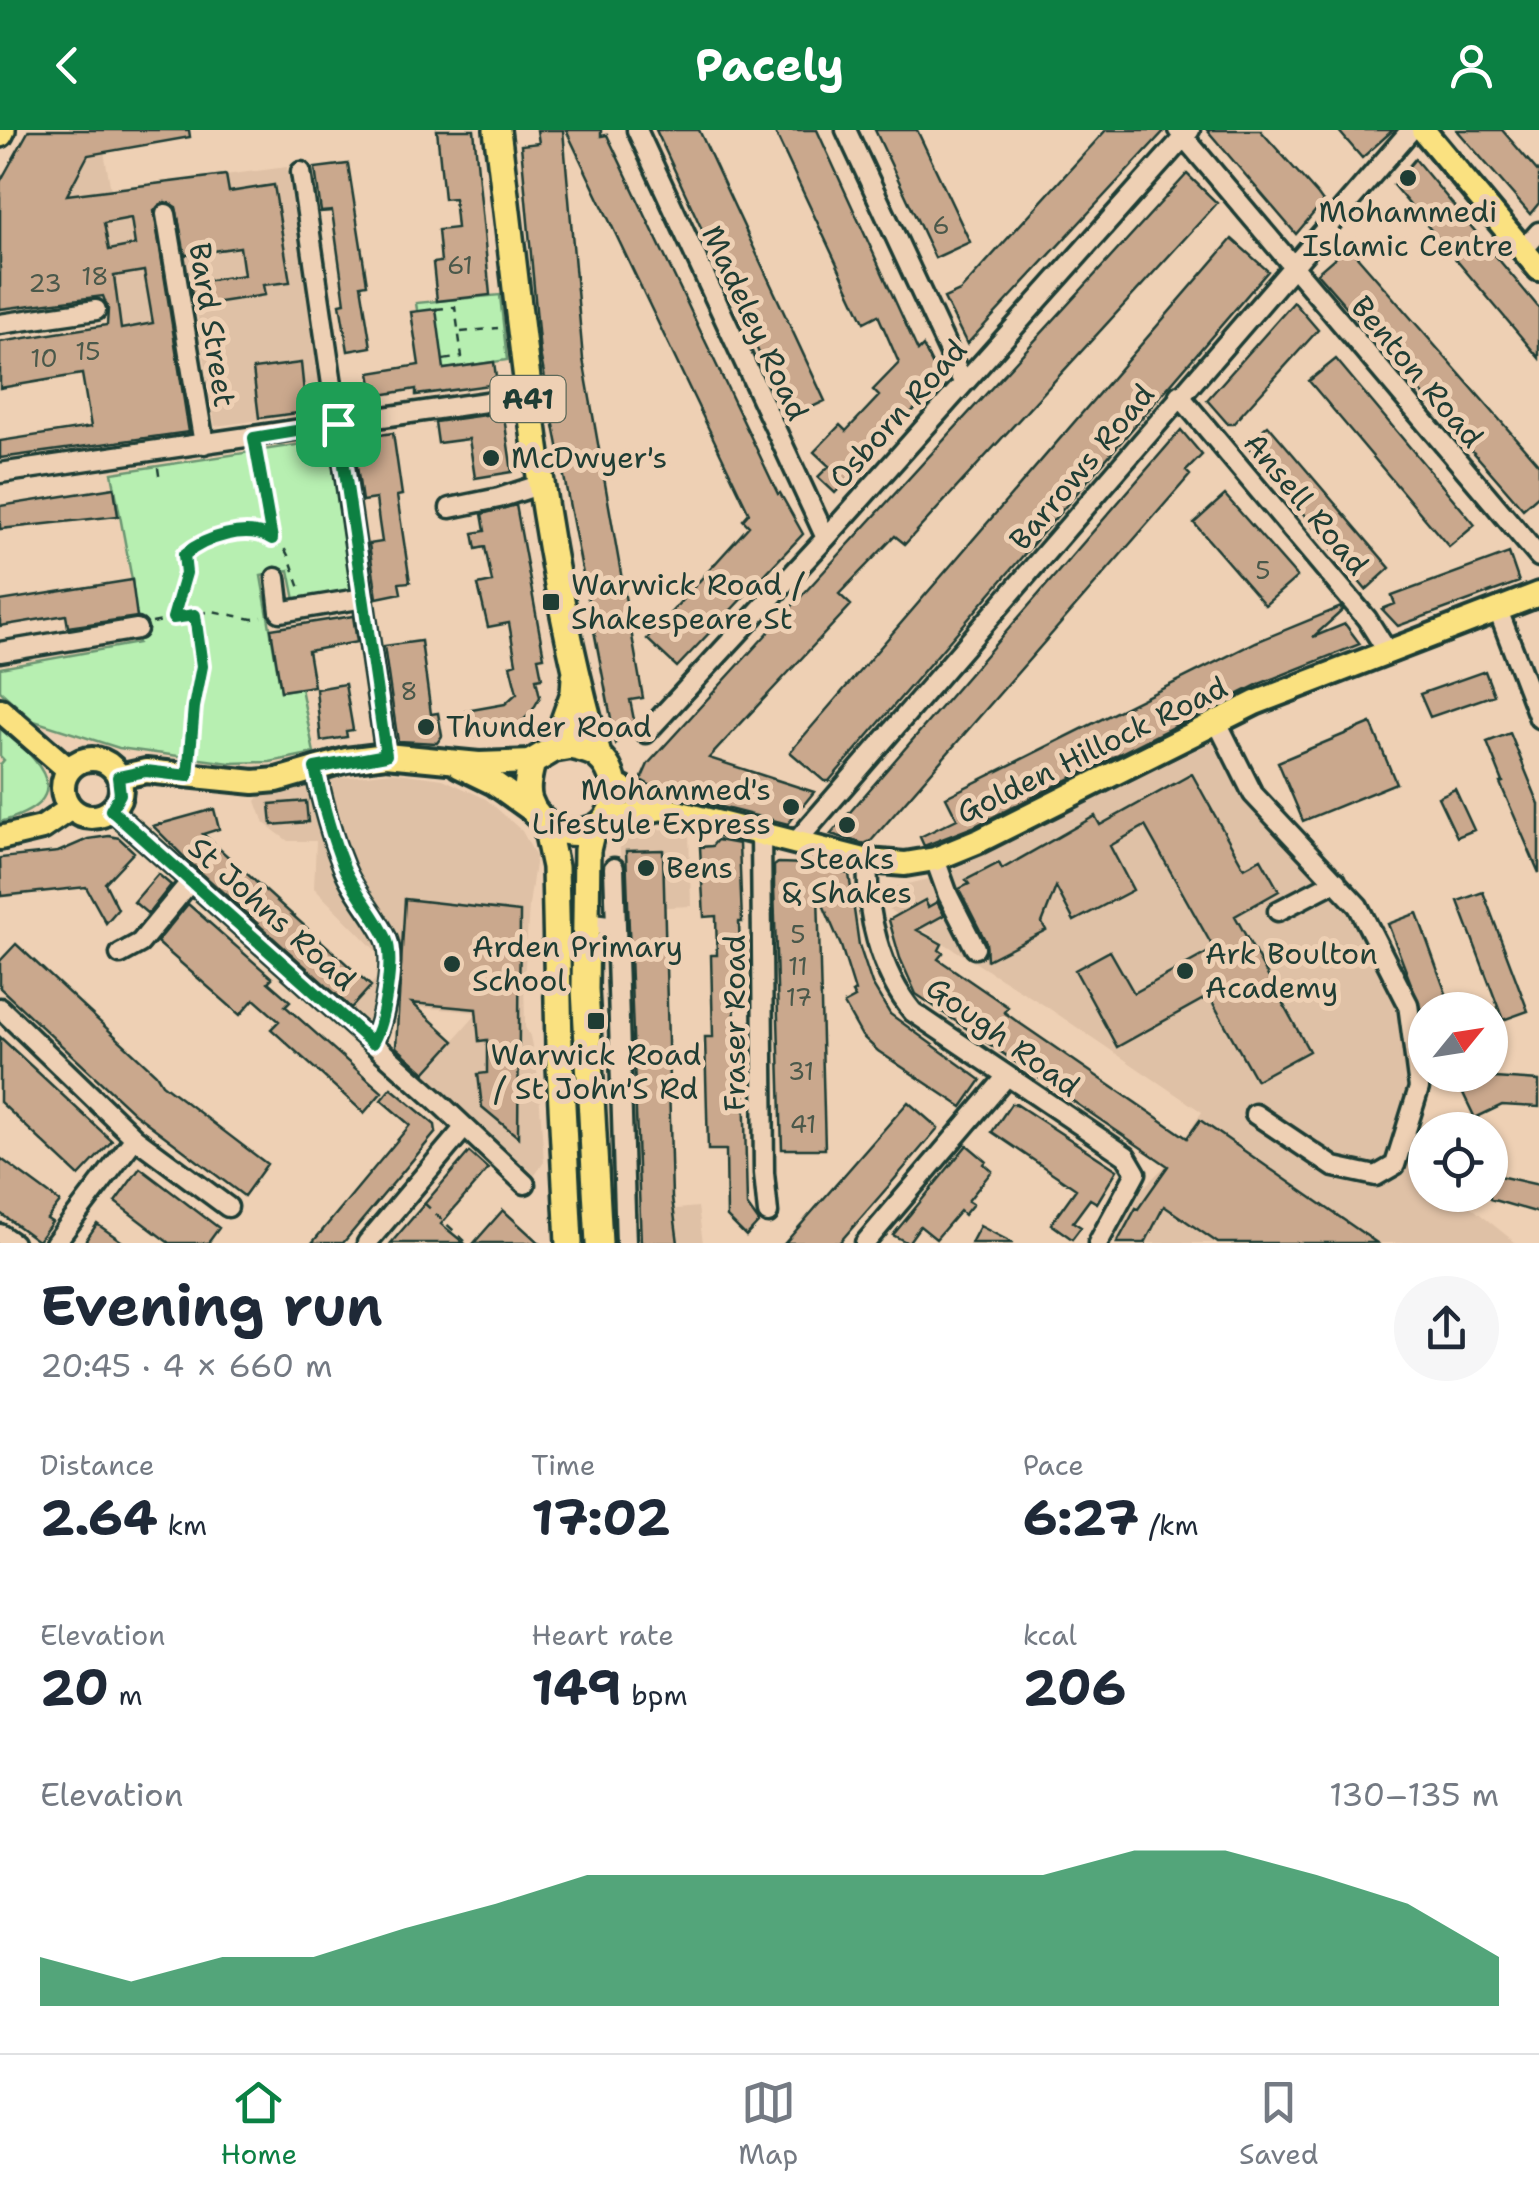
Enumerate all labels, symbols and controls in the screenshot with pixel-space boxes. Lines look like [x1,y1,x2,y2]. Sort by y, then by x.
text: Pacely [695,35,844,95]
icon: back [40,38,95,93]
icon: person [1444,38,1499,93]
marker: Mohammedi Islamic Centre [1397,167,1419,189]
place label: Mohammedi Islamic Centre [1302,191,1514,266]
house number: 6 [932,208,950,242]
street label: Madeley Road [692,219,819,427]
street label: Bard Street [179,240,246,410]
house number: 61 [447,248,473,282]
house number: 18 [81,259,109,293]
house number: 23 [28,266,62,300]
street label: Benton Road [1342,287,1493,456]
street label: Osborn Road [819,330,976,497]
house number: 15 [75,334,101,368]
house number: 10 [30,341,58,375]
street label: Barrows Road [1000,375,1163,559]
road number: A41 [490,376,566,422]
pin [296,382,381,467]
icon: arrive [311,397,366,452]
street label: Ansell Road [1235,424,1378,584]
place label: McDwyer's [511,437,667,478]
marker: McDwyer's [480,447,502,469]
house number: 5 [1255,553,1271,587]
place label: Warwick Road / Shakespeare St [571,564,805,639]
marker: Warwick Road / Shakespeare St [540,591,562,613]
street label: Golden Hillock Road [950,666,1234,833]
house number: 8 [400,674,418,708]
place label: Thunder Road [446,706,652,747]
marker: Thunder Road [415,716,437,738]
place label: Mohammed's Lifestyle Express [532,769,771,844]
marker: Mohammed's Lifestyle Express [780,796,802,818]
marker: Steaks & Shakes [836,814,858,836]
street label: St Johns Road [180,827,365,1000]
place label: Steaks & Shakes [782,838,912,913]
place label: Bens [666,847,733,888]
marker: Bens [635,857,657,879]
house number: 5 [790,917,806,951]
place label: Arden Primary School [472,926,683,1001]
place label: Ark Boulton Academy [1205,933,1378,1008]
street label: Fraser Road [714,935,755,1111]
house number: 11 [788,949,808,983]
marker: Arden Primary School [441,953,463,975]
marker: Ark Boulton Academy [1174,960,1196,982]
street label: Gough Road [918,967,1088,1106]
house number: 17 [786,980,812,1014]
north arrow [1408,992,1508,1092]
map controls [1408,992,1508,1212]
marker: Warwick Road / St John'S Rd [585,1010,607,1032]
place label: Warwick Road / St John'S Rd [491,1034,701,1109]
house number: 31 [788,1054,814,1088]
house number: 41 [790,1107,816,1141]
button: locate [1408,1112,1508,1212]
text: Evening run [40,1269,383,1343]
button: share [1394,1276,1499,1381]
text: 20:45 · 4 × 660 m [40,1344,333,1387]
text: Distance [40,1446,155,1484]
text: Time [531,1446,596,1484]
text: Pace [1023,1446,1084,1484]
text: 2.64 [40,1484,158,1551]
text: 17:02 [531,1484,670,1551]
text: 6:27 [1023,1484,1139,1551]
text: km [158,1506,207,1544]
text: /km [1139,1506,1199,1544]
text: Elevation [40,1616,165,1654]
text: Heart rate [531,1616,674,1654]
text: kcal [1023,1616,1077,1654]
text: 20 [40,1654,109,1721]
text: 149 [531,1654,622,1721]
text: 206 [1023,1654,1126,1721]
text: m [109,1676,143,1714]
text: bpm [622,1676,688,1714]
text: Elevation [40,1773,183,1816]
text: 130–135 m [1329,1773,1499,1816]
tab: Home [220,2075,297,2173]
tab: Map [738,2075,798,2173]
tab: Saved [1239,2075,1319,2173]

